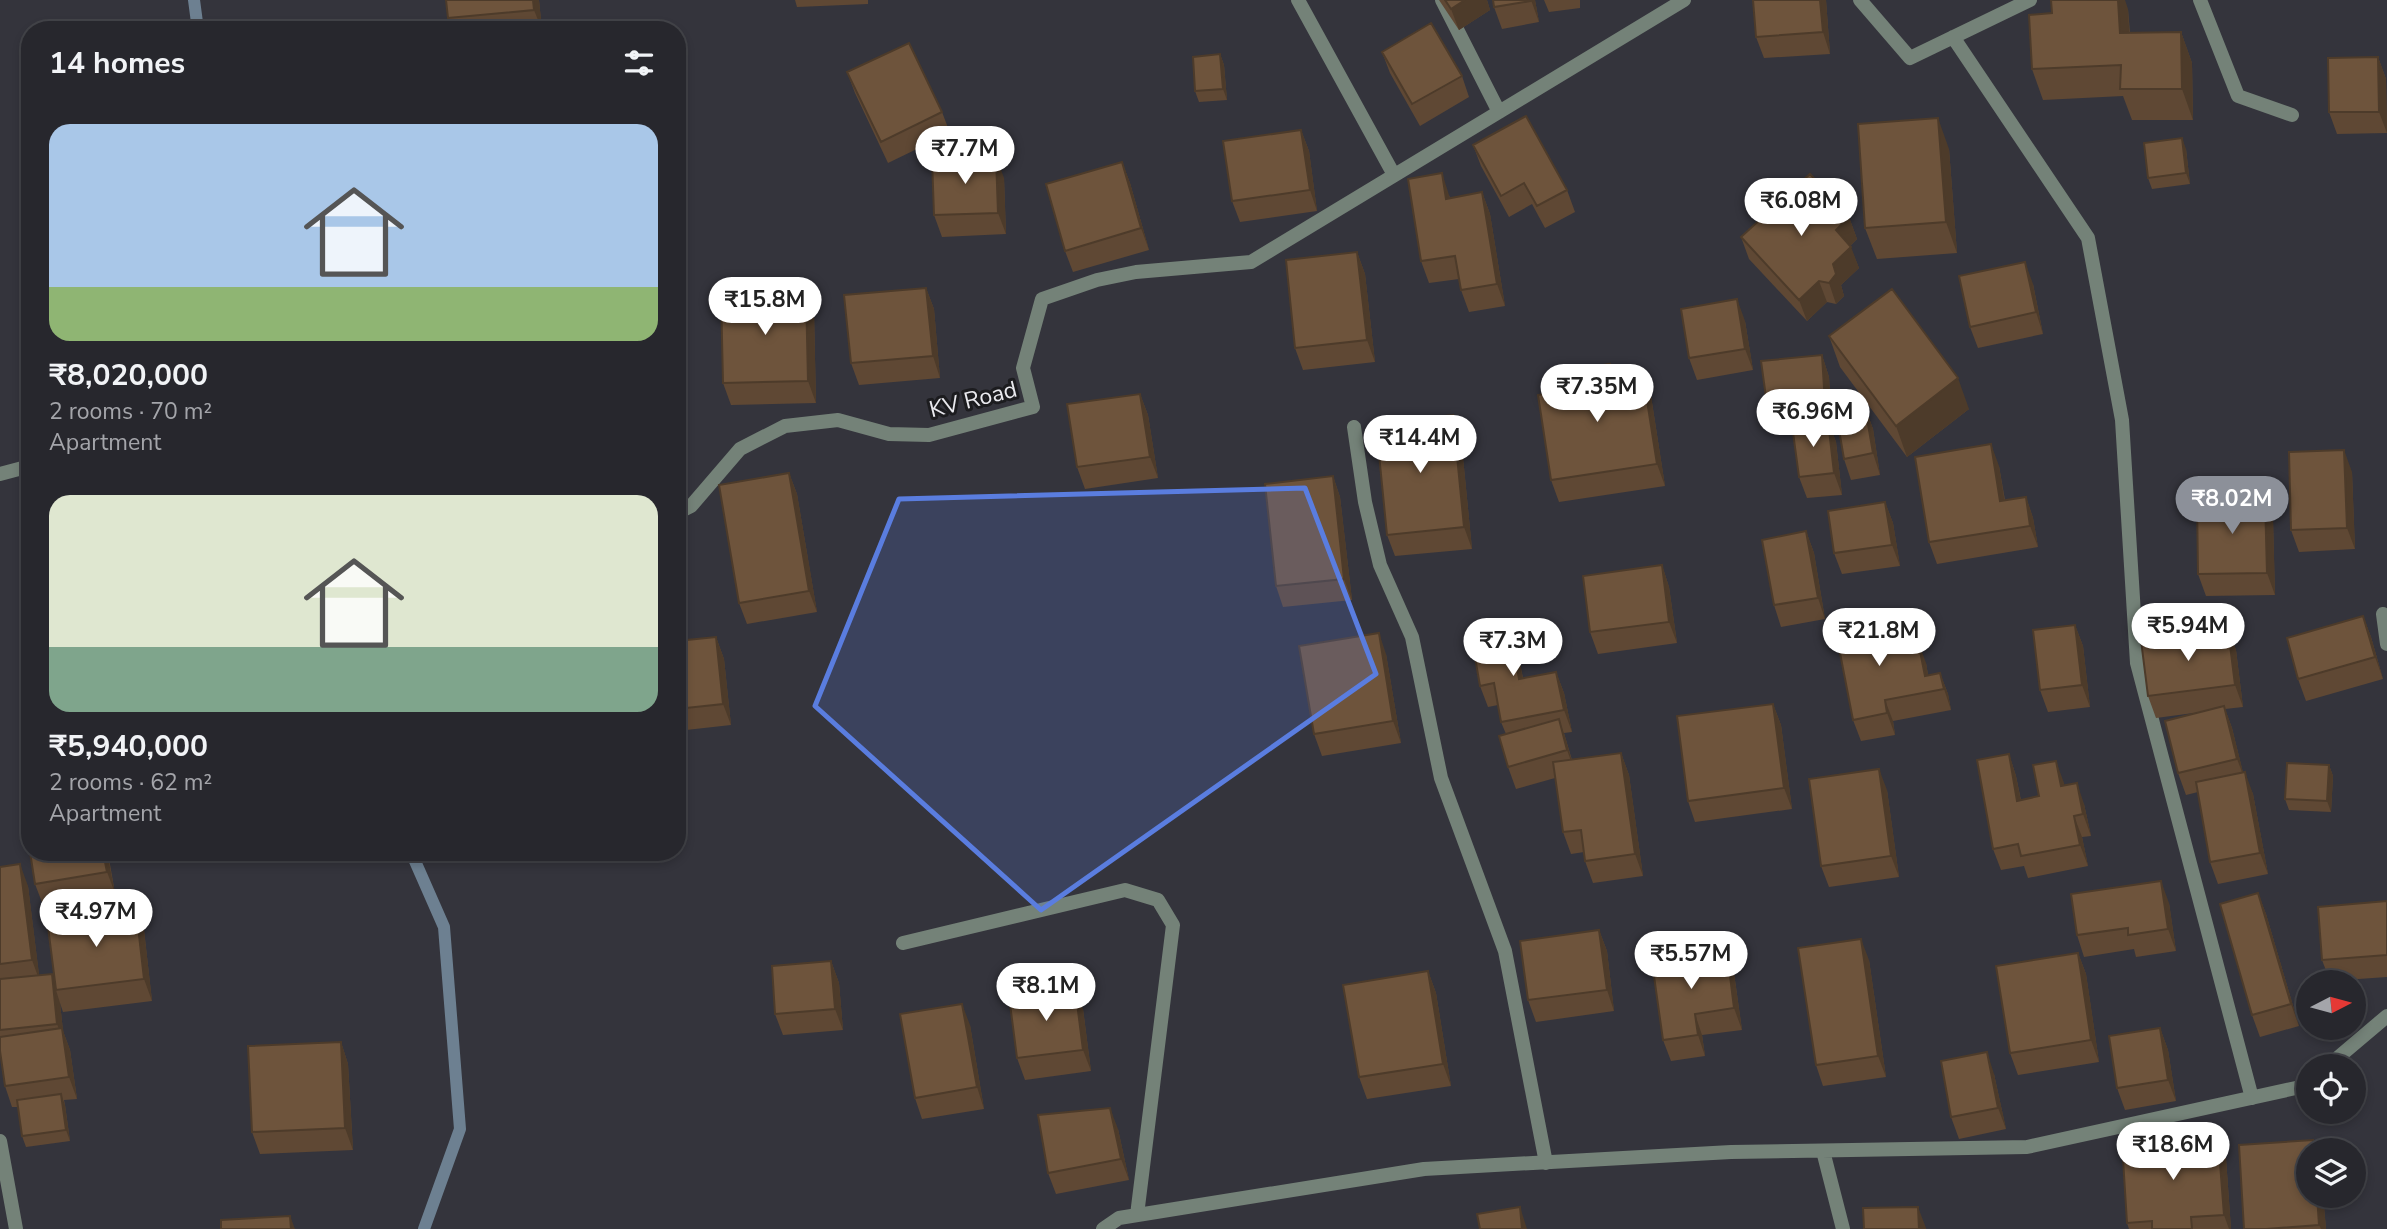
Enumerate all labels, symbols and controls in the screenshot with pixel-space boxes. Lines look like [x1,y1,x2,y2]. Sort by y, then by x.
text: 14 homes [49,43,185,84]
icon: filters [620,44,658,82]
pin: ₹7.7M [916,127,1014,186]
text: ₹7.7M [931,133,999,164]
icon: home [291,169,417,295]
pin: ₹6.08M [1744,178,1858,238]
text: ₹6.08M [1761,185,1841,216]
pin: ₹15.8M [708,278,822,337]
text: ₹15.8M [725,284,805,315]
text: ₹8,020,000 [49,355,208,396]
pin: ₹7.35M [1540,364,1654,424]
text: ₹7.35M [1557,371,1637,402]
street label: KV Road [926,374,1020,425]
pin: ₹6.96M [1756,390,1870,449]
text: 2 rooms · 70 m² [49,396,212,427]
text: ₹6.96M [1773,396,1853,427]
pin: ₹14.4M [1363,416,1477,475]
text: ₹14.4M [1380,422,1460,453]
text: Apartment [49,427,161,458]
pin: ₹8.02M [2175,476,2289,536]
text: ₹8.02M [2192,483,2272,514]
icon: home [291,540,417,666]
pin: ₹5.94M [2131,604,2245,663]
pin: ₹21.8M [1822,608,1936,668]
text: ₹5.94M [2148,610,2228,641]
text: ₹21.8M [1839,615,1919,646]
pin: ₹7.3M [1464,618,1562,678]
text: ₹7.3M [1479,625,1547,656]
text: ₹5,940,000 [49,726,208,767]
text: 2 rooms · 62 m² [49,767,212,798]
text: Apartment [49,798,161,829]
pin: ₹4.97M [39,890,153,949]
text: ₹4.97M [56,896,136,927]
pin: ₹5.57M [1634,932,1748,991]
text: ₹5.57M [1651,938,1731,969]
pin: ₹8.1M [997,964,1095,1023]
text: ₹8.1M [1012,970,1080,1001]
north arrow [2296,970,2366,1040]
map controls [2296,970,2366,1208]
button: locate [2296,1054,2366,1124]
pin: ₹18.6M [2116,1122,2230,1182]
text: ₹18.6M [2133,1129,2213,1160]
button: layers [2296,1138,2366,1208]

